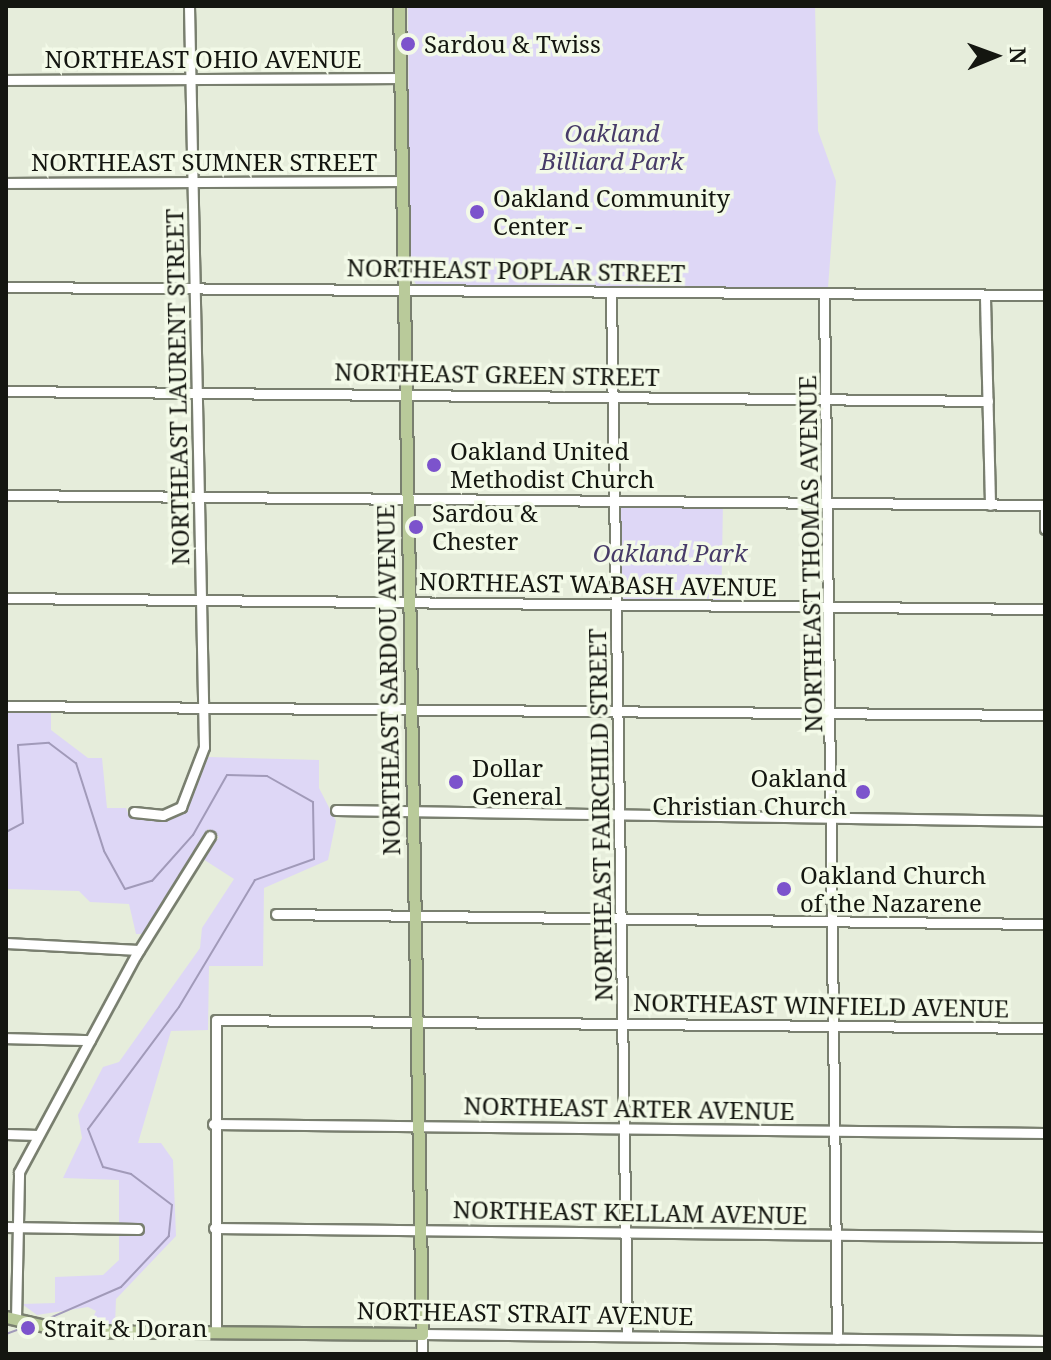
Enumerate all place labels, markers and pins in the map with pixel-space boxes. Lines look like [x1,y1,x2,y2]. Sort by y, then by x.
place label: Sardou & Twiss [424,30,601,58]
marker: Sardou & Twiss [399,35,417,53]
place label: Oakland Community Center - [493,184,730,240]
marker: Oakland Community Center - [468,203,486,221]
place label: Oakland United Methodist Church [450,437,654,493]
marker: Oakland United Methodist Church [425,456,443,474]
place label: Sardou & Chester [432,499,538,555]
marker: Sardou & Chester [407,518,425,536]
place label: Dollar General [472,754,562,810]
place label: Oakland Christian Church [652,764,847,820]
marker: Dollar General [447,773,465,791]
marker: Oakland Christian Church [854,783,872,801]
place label: Oakland Church of the Nazarene [800,861,986,917]
marker: Oakland Church of the Nazarene [775,880,793,898]
place label: Strait & Doran [44,1314,207,1342]
marker: Strait & Doran [19,1319,37,1337]

